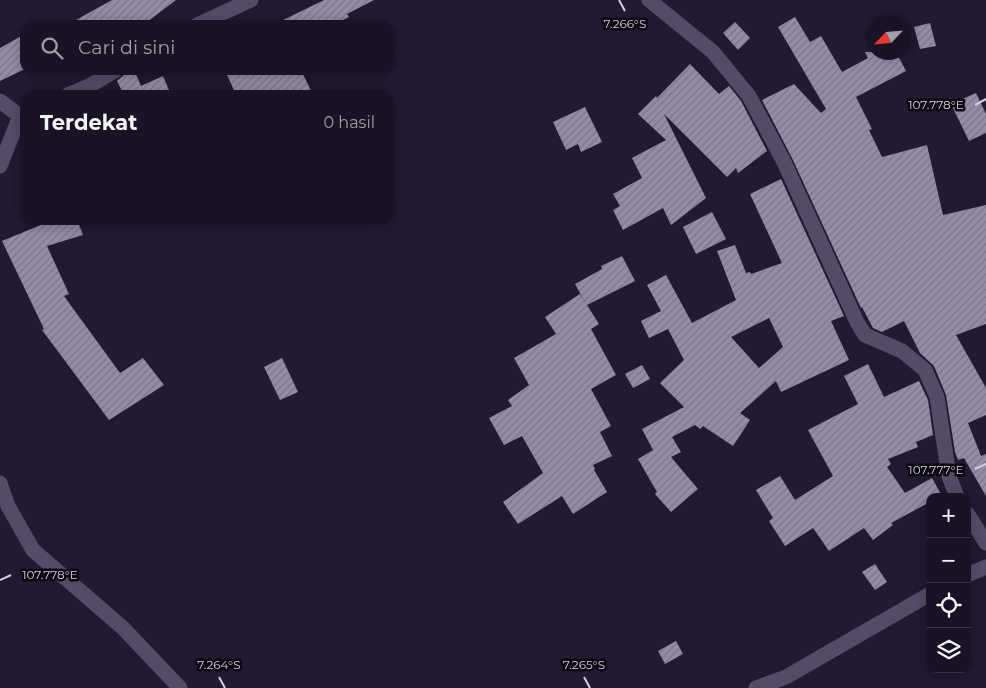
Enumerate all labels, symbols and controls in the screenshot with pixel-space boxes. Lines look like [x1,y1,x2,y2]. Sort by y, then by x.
north arrow [866,15,911,60]
text: 7.266°S [604,16,646,31]
search box [20,20,395,75]
icon: search [38,34,66,62]
text: Cari di sini [78,36,175,59]
text: 107.778°E [908,97,964,112]
text: Terdekat [40,110,137,135]
text: 0 hasil [324,113,375,132]
text: 107.777°E [908,462,964,477]
map controls [926,493,971,673]
button: + [926,493,971,538]
button: − [926,538,971,583]
text: 107.778°E [22,567,78,582]
button: locate [926,583,971,628]
button: layers [926,628,971,673]
text: 7.264°S [197,657,241,672]
text: 7.265°S [563,657,605,672]

